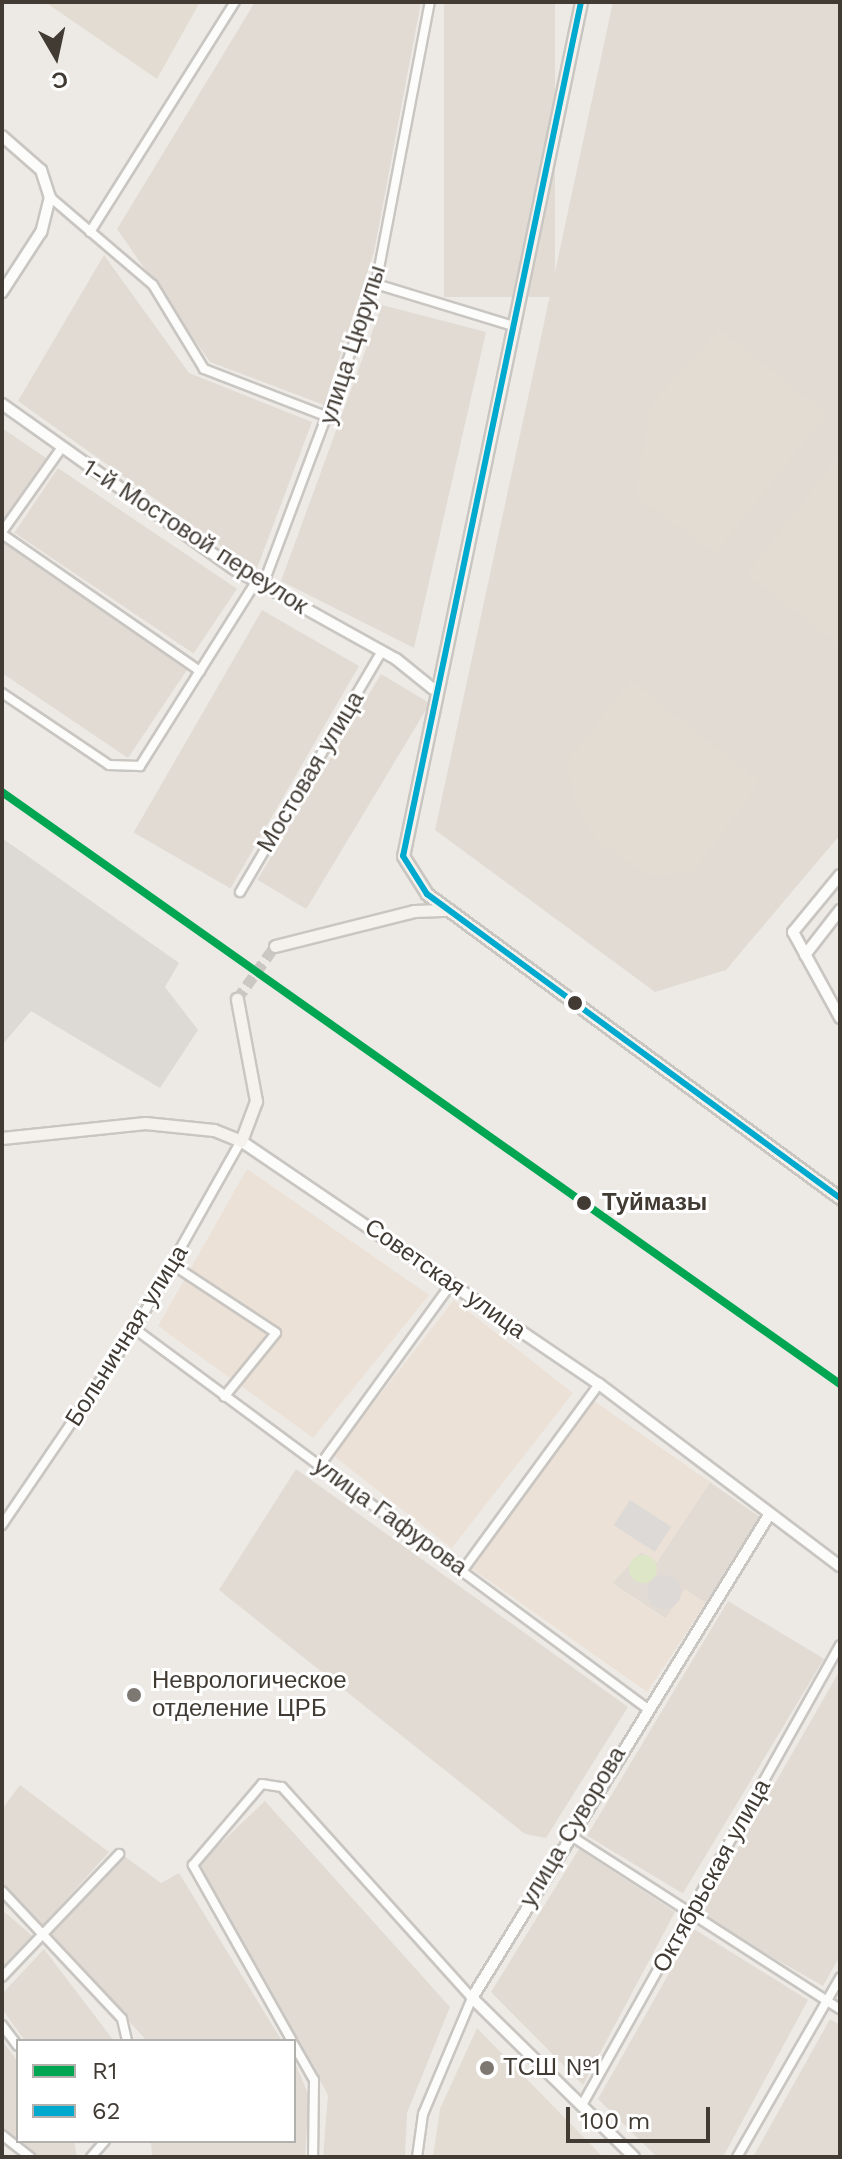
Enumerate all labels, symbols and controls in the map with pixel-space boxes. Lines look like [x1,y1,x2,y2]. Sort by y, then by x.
north arrow [16,16,96,96]
text: С [50,67,70,94]
street label: улица Цюрупы [314,262,392,428]
street label: 1-й Мостовой переулок [77,453,313,621]
street label: Мостовая улица [252,686,370,858]
unlabelled marker [567,995,583,1011]
place label: Туймазы [602,1189,707,1217]
marker: Туймазы [573,1192,595,1214]
street label: Советская улица [359,1213,531,1345]
street label: Больничная улица [60,1240,194,1432]
street label: улица Гафурова [308,1452,472,1582]
place label: Неврологическое отделение ЦРБ [152,1667,347,1723]
marker: Неврологическое отделение ЦРБ [123,1684,145,1706]
street label: улица Суворова [514,1742,632,1912]
street label: Октябрьская улица [647,1774,777,1978]
legend [16,2039,296,2143]
place label: ТСШ №1 [503,2054,601,2082]
text: R1 [92,2057,117,2085]
marker: ТСШ №1 [478,2059,496,2077]
scale bar [570,2091,714,2141]
text: 62 [92,2097,121,2125]
text: 100 m [580,2107,650,2135]

